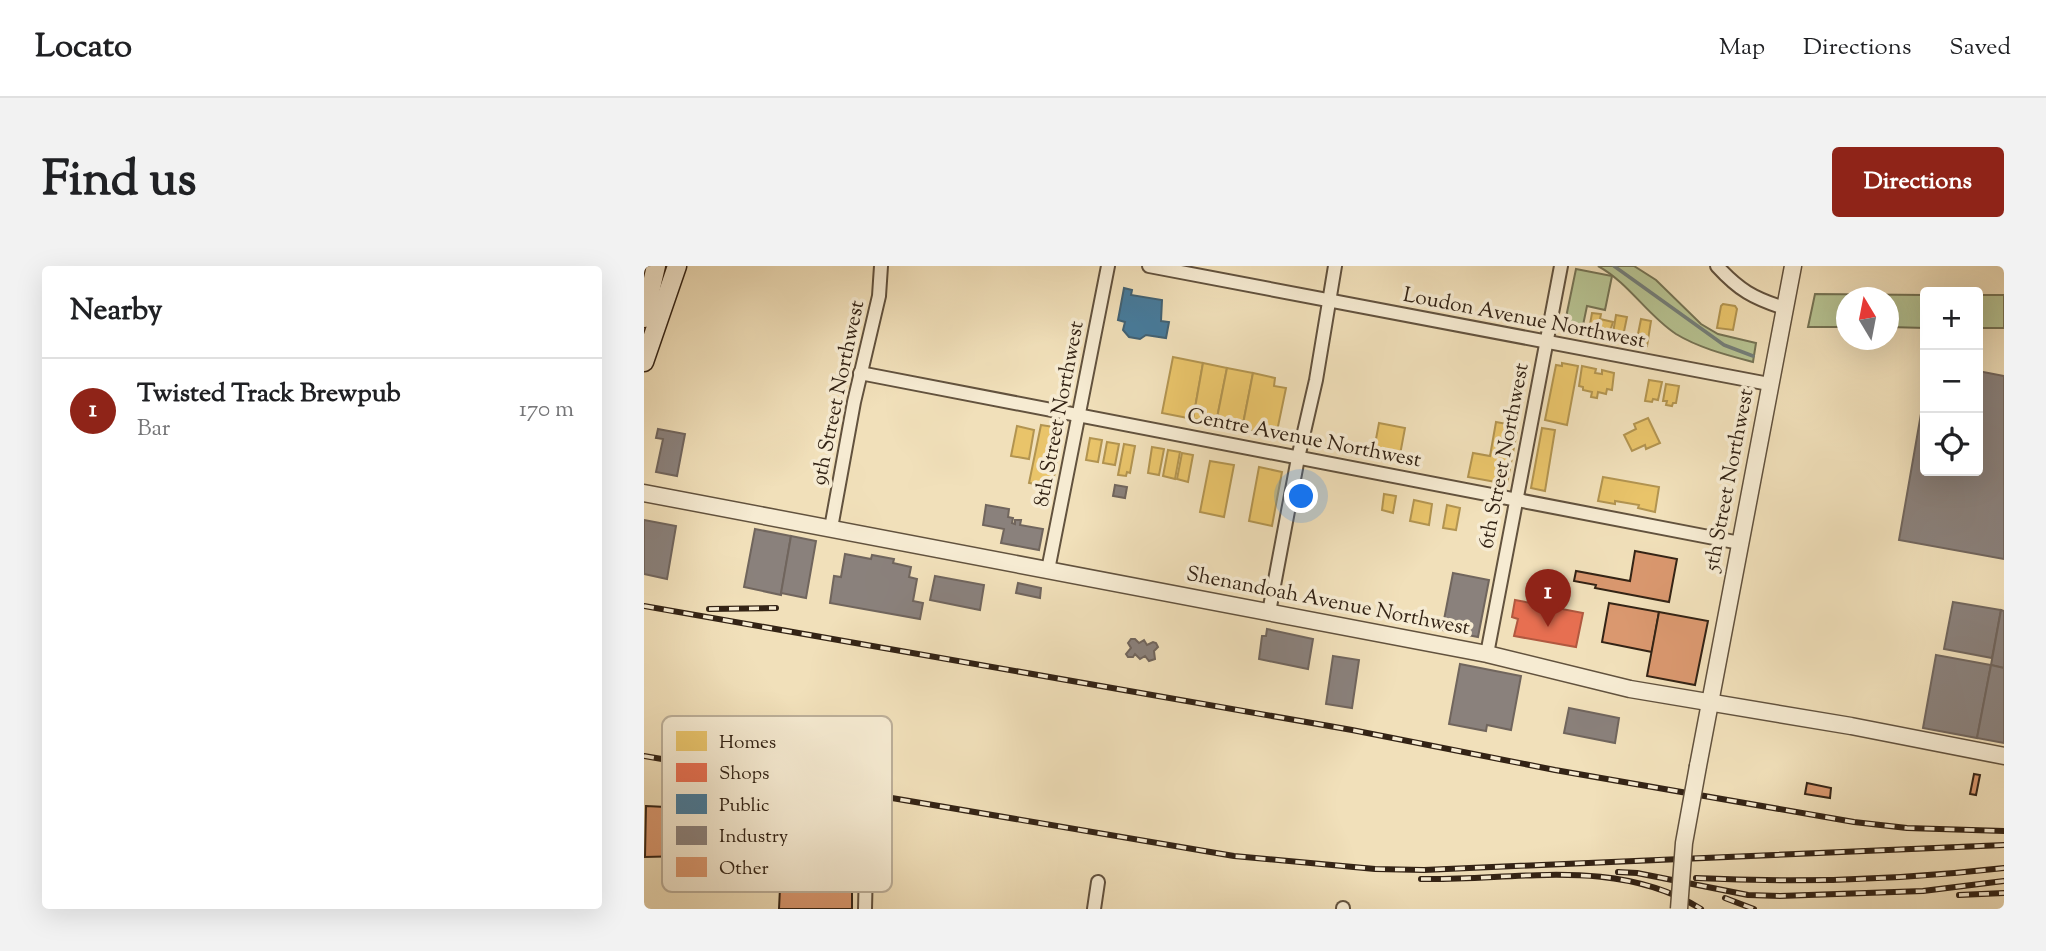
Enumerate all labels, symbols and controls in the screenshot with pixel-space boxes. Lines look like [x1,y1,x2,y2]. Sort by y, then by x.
text: Locato [35,24,132,72]
text: Map [1719,31,1765,65]
text: Directions [1803,31,1911,65]
text: Saved [1949,31,2011,65]
text: Find us [42,147,196,217]
button: Directions [1832,147,2004,217]
street label: Loudon Avenue Northwest [1400,281,1648,357]
north arrow [1836,287,1899,350]
map controls [1920,287,1983,476]
button: + [1920,287,1983,350]
text: Nearby [70,290,162,333]
street label: 9th Street Northwest [805,298,873,488]
street label: 8th Street Northwest [1027,319,1093,509]
button: − [1920,350,1983,413]
street label: 6th Street Northwest [1472,361,1538,551]
text: Twisted Track Brewpub [137,376,401,413]
street label: 5th Street Northwest [1697,386,1762,575]
text: 1 [89,394,97,427]
text: 170 m [519,394,574,427]
street label: Centre Avenue Northwest [1184,402,1424,476]
text: Bar [137,413,170,446]
button: locate [1920,413,1983,476]
your location [1284,479,1318,513]
street label: Shenandoah Avenue Northwest [1184,560,1472,644]
pin: 1 [1525,569,1571,627]
legend [662,716,892,892]
text: Homes [719,730,776,757]
text: Shops [719,761,770,788]
text: Public [719,793,770,820]
text: Industry [719,824,789,851]
text: Other [719,856,769,883]

